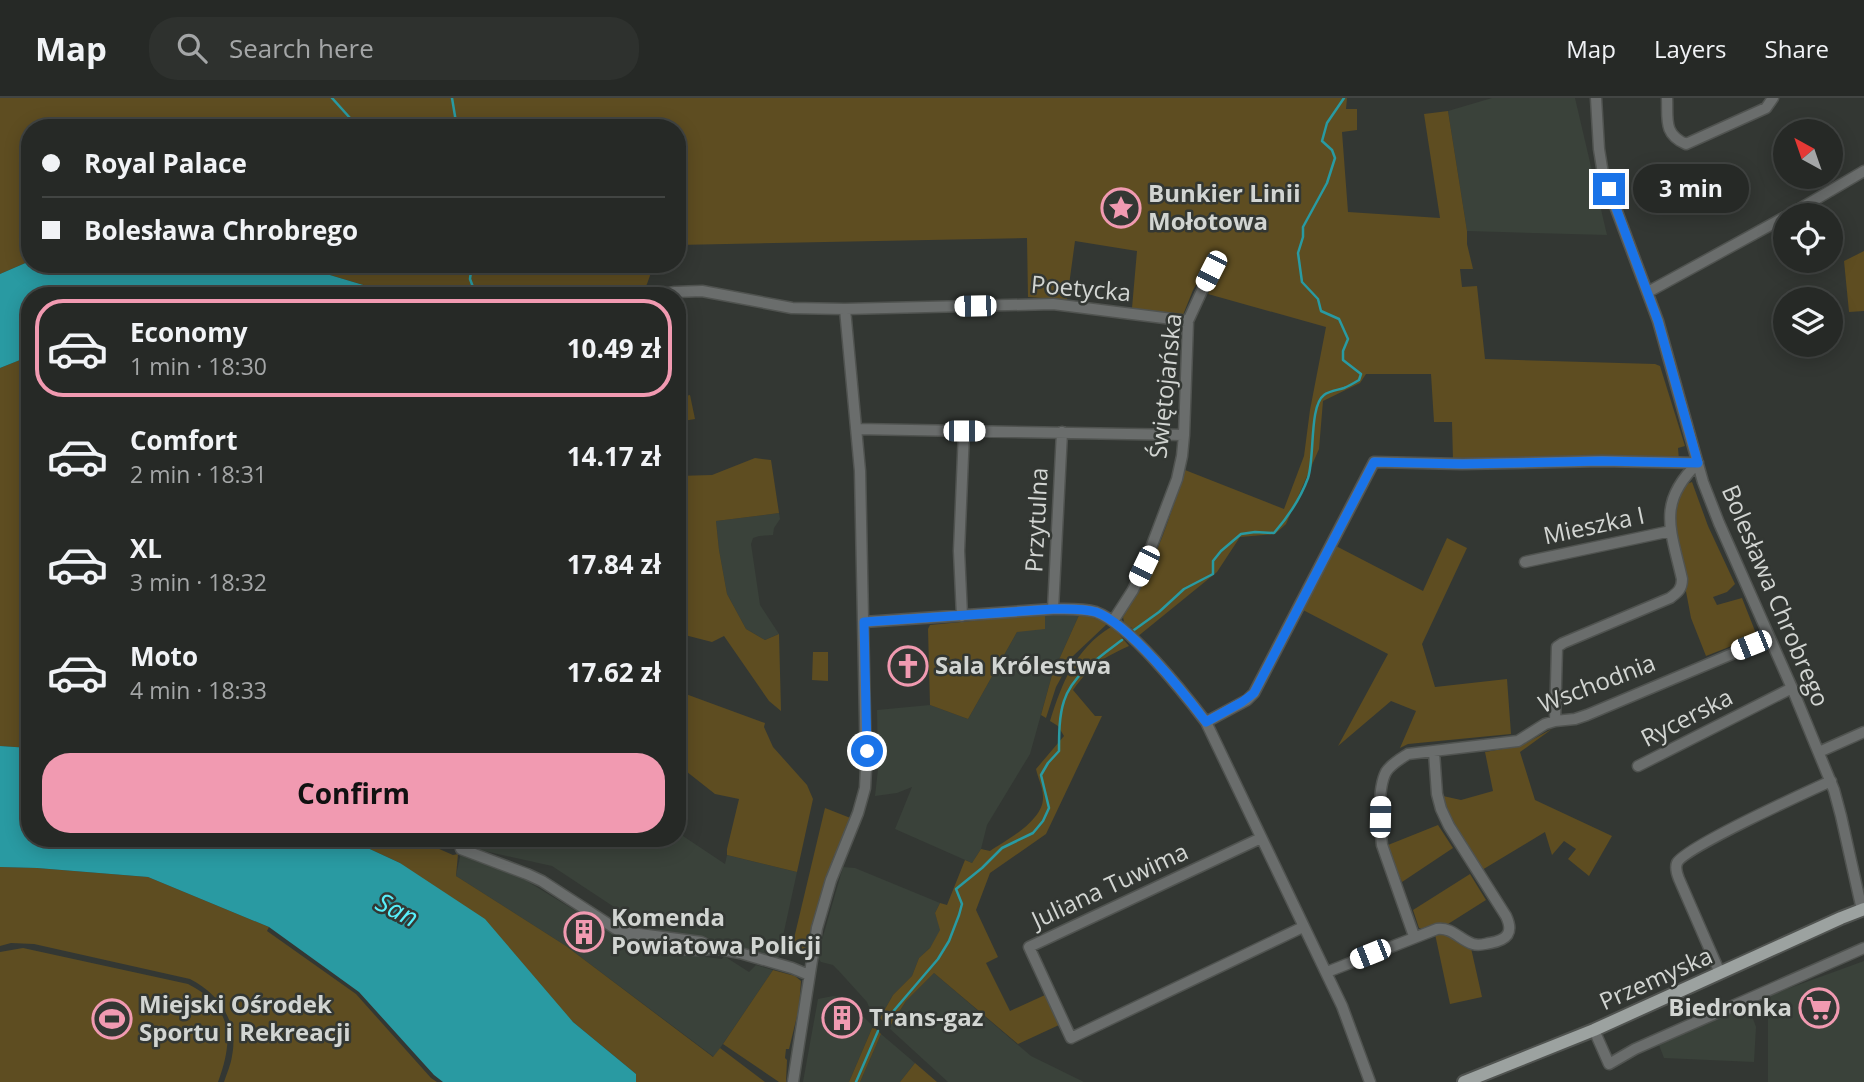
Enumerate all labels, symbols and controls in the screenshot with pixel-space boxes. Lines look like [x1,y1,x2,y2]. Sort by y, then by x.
search box [149,17,639,80]
text: Map [35,26,107,71]
icon: search [173,29,211,67]
text: Search here [229,30,374,66]
text: Map [1566,32,1616,65]
text: Layers [1654,32,1727,65]
text: Share [1765,32,1829,65]
north arrow [1773,119,1843,189]
map controls [1773,119,1843,357]
text: Royal Palace [84,145,247,181]
callout: 3 min [1634,164,1749,214]
text: 3 min [1659,172,1723,204]
route end [1593,173,1625,205]
place label: Bunkier Linii Mołotowa [1148,176,1301,237]
place icon: Bunkier Linii Mołotowa [1100,187,1142,229]
button: locate [1773,203,1843,273]
text: Bolesława Chrobrego [84,212,358,248]
car [1193,248,1230,294]
street label: Poetycka [1030,267,1133,308]
button: layers [1773,287,1843,357]
car [954,295,997,317]
street label: Świętojańska [1140,312,1189,460]
text: Economy [130,314,248,350]
icon: car [46,317,109,380]
text: 10.49 zł [567,330,661,366]
text: 1 min · 18:30 [130,350,267,382]
car [944,421,986,442]
text: Comfort [130,422,237,458]
icon: car [46,425,109,488]
text: 14.17 zł [567,438,661,474]
text: 2 min · 18:31 [130,458,267,490]
street label: Przytulna [1016,467,1055,573]
street label: Bolesława Chrobrego [1715,479,1838,711]
street label: Mieszka I [1540,498,1647,551]
text: XL [130,530,162,566]
icon: car [46,533,109,596]
car [1126,543,1163,589]
text: 17.84 zł [567,546,661,582]
text: 3 min · 18:32 [130,566,267,598]
car [1728,627,1775,663]
text: Moto [130,638,198,674]
icon: car [46,641,109,704]
church icon: Sala Królestwa [887,645,929,687]
street label: Wschodnia [1533,645,1660,720]
place label: Sala Królestwa [935,648,1111,681]
text: 17.62 zł [567,654,661,690]
text: 4 min · 18:33 [130,674,267,706]
street label: Rycerska [1635,679,1738,754]
route start [851,735,883,767]
button: Confirm [42,753,665,833]
car [1370,796,1391,838]
street label: Juliana Tuwima [1024,834,1193,936]
water label: San [370,883,425,935]
place label: Komenda Powiatowa Policji [611,900,821,961]
building icon: Komenda Powiatowa Policji [563,911,605,953]
car [1347,936,1394,972]
street label: Przemyska [1594,938,1717,1017]
place label: Miejski Ośrodek Sportu i Rekreacji [139,987,351,1048]
supermarket icon: Biedronka [1798,987,1840,1029]
place label: Biedronka [1668,990,1792,1023]
building icon: Trans-gaz [821,997,863,1039]
sports icon: Miejski Ośrodek Sportu i Rekreacji [91,998,133,1040]
place label: Trans-gaz [869,1000,983,1033]

